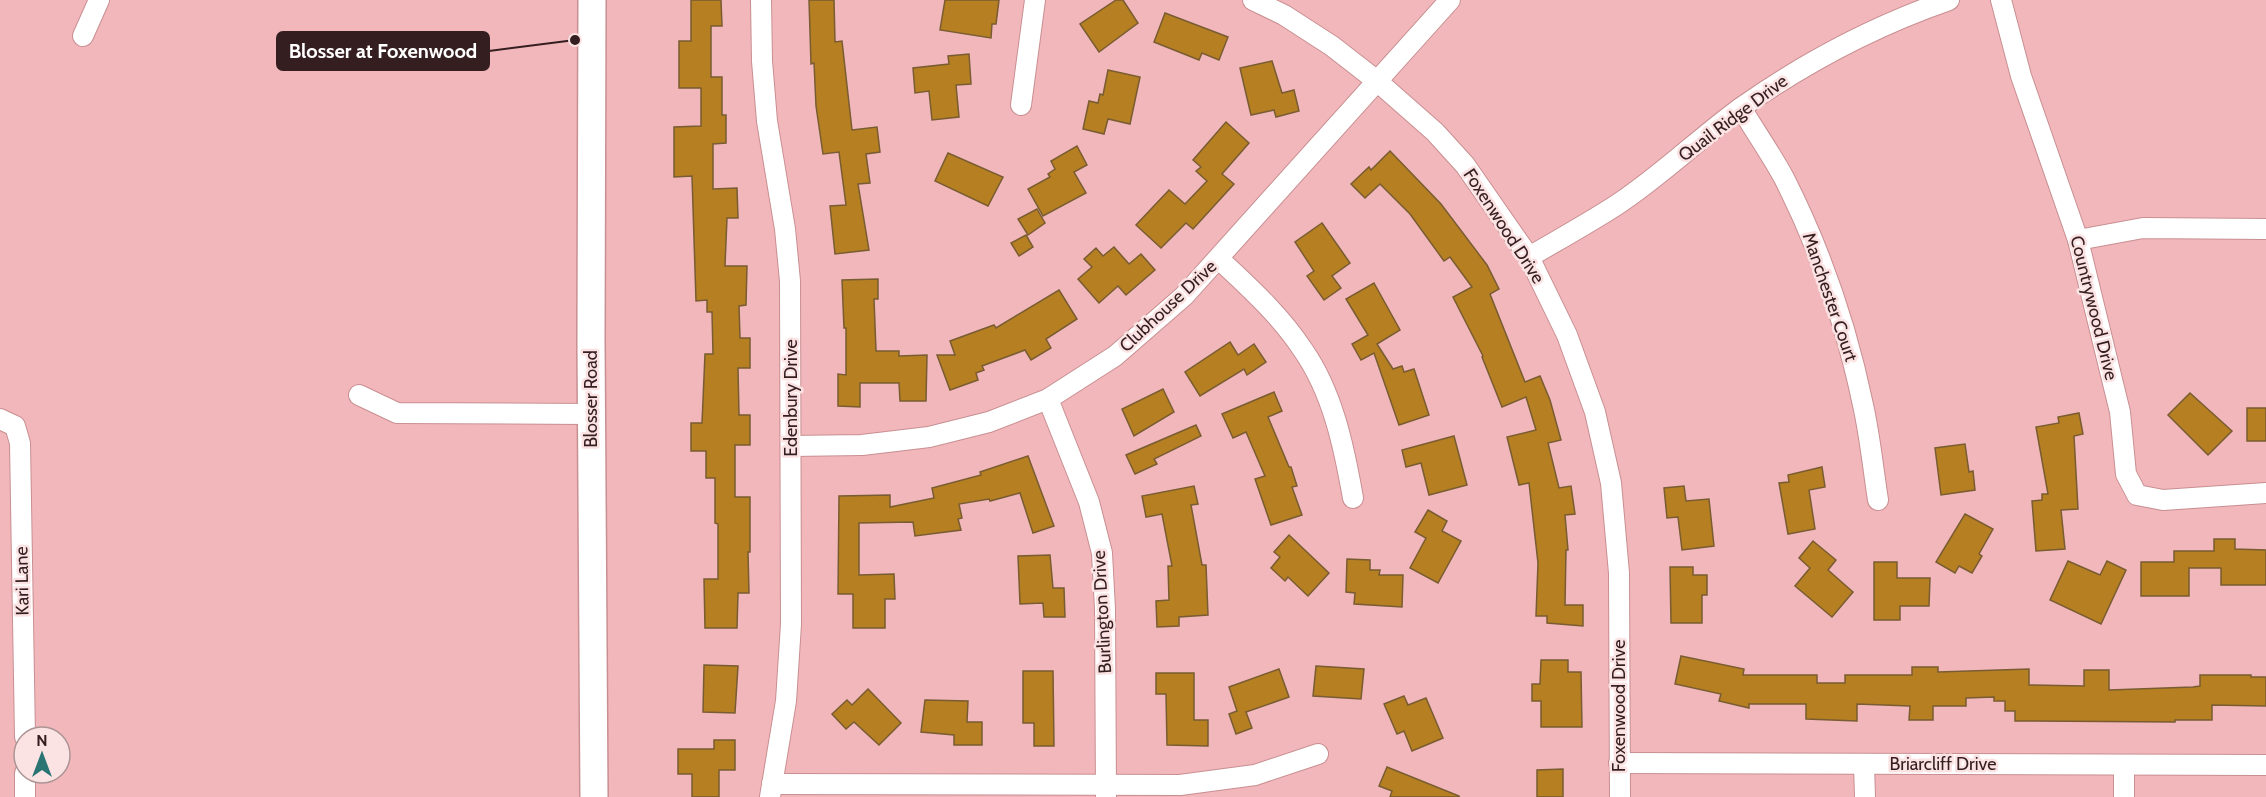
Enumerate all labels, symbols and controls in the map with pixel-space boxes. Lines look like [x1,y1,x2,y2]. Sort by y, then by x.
callout: Blosser at Foxenwood [277,32,489,70]
text: Blosser at Foxenwood [289,39,477,63]
street label: Quail Ridge Drive [1674,70,1792,166]
street label: Foxenwood Drive [1459,164,1549,288]
street label: Manchester Court [1798,230,1862,364]
street label: Countrywood Drive [2065,233,2123,383]
street label: Clubhouse Drive [1115,255,1221,357]
street label: Edenbury Drive [780,339,802,457]
street label: Blosser Road [580,350,602,448]
street label: Kari Lane [10,546,34,616]
street label: Burlington Drive [1088,550,1116,674]
street label: Foxenwood Drive [1608,640,1630,772]
north arrow [12,725,72,785]
text: N [36,731,48,750]
street label: Briarcliff Drive [1890,753,1996,775]

